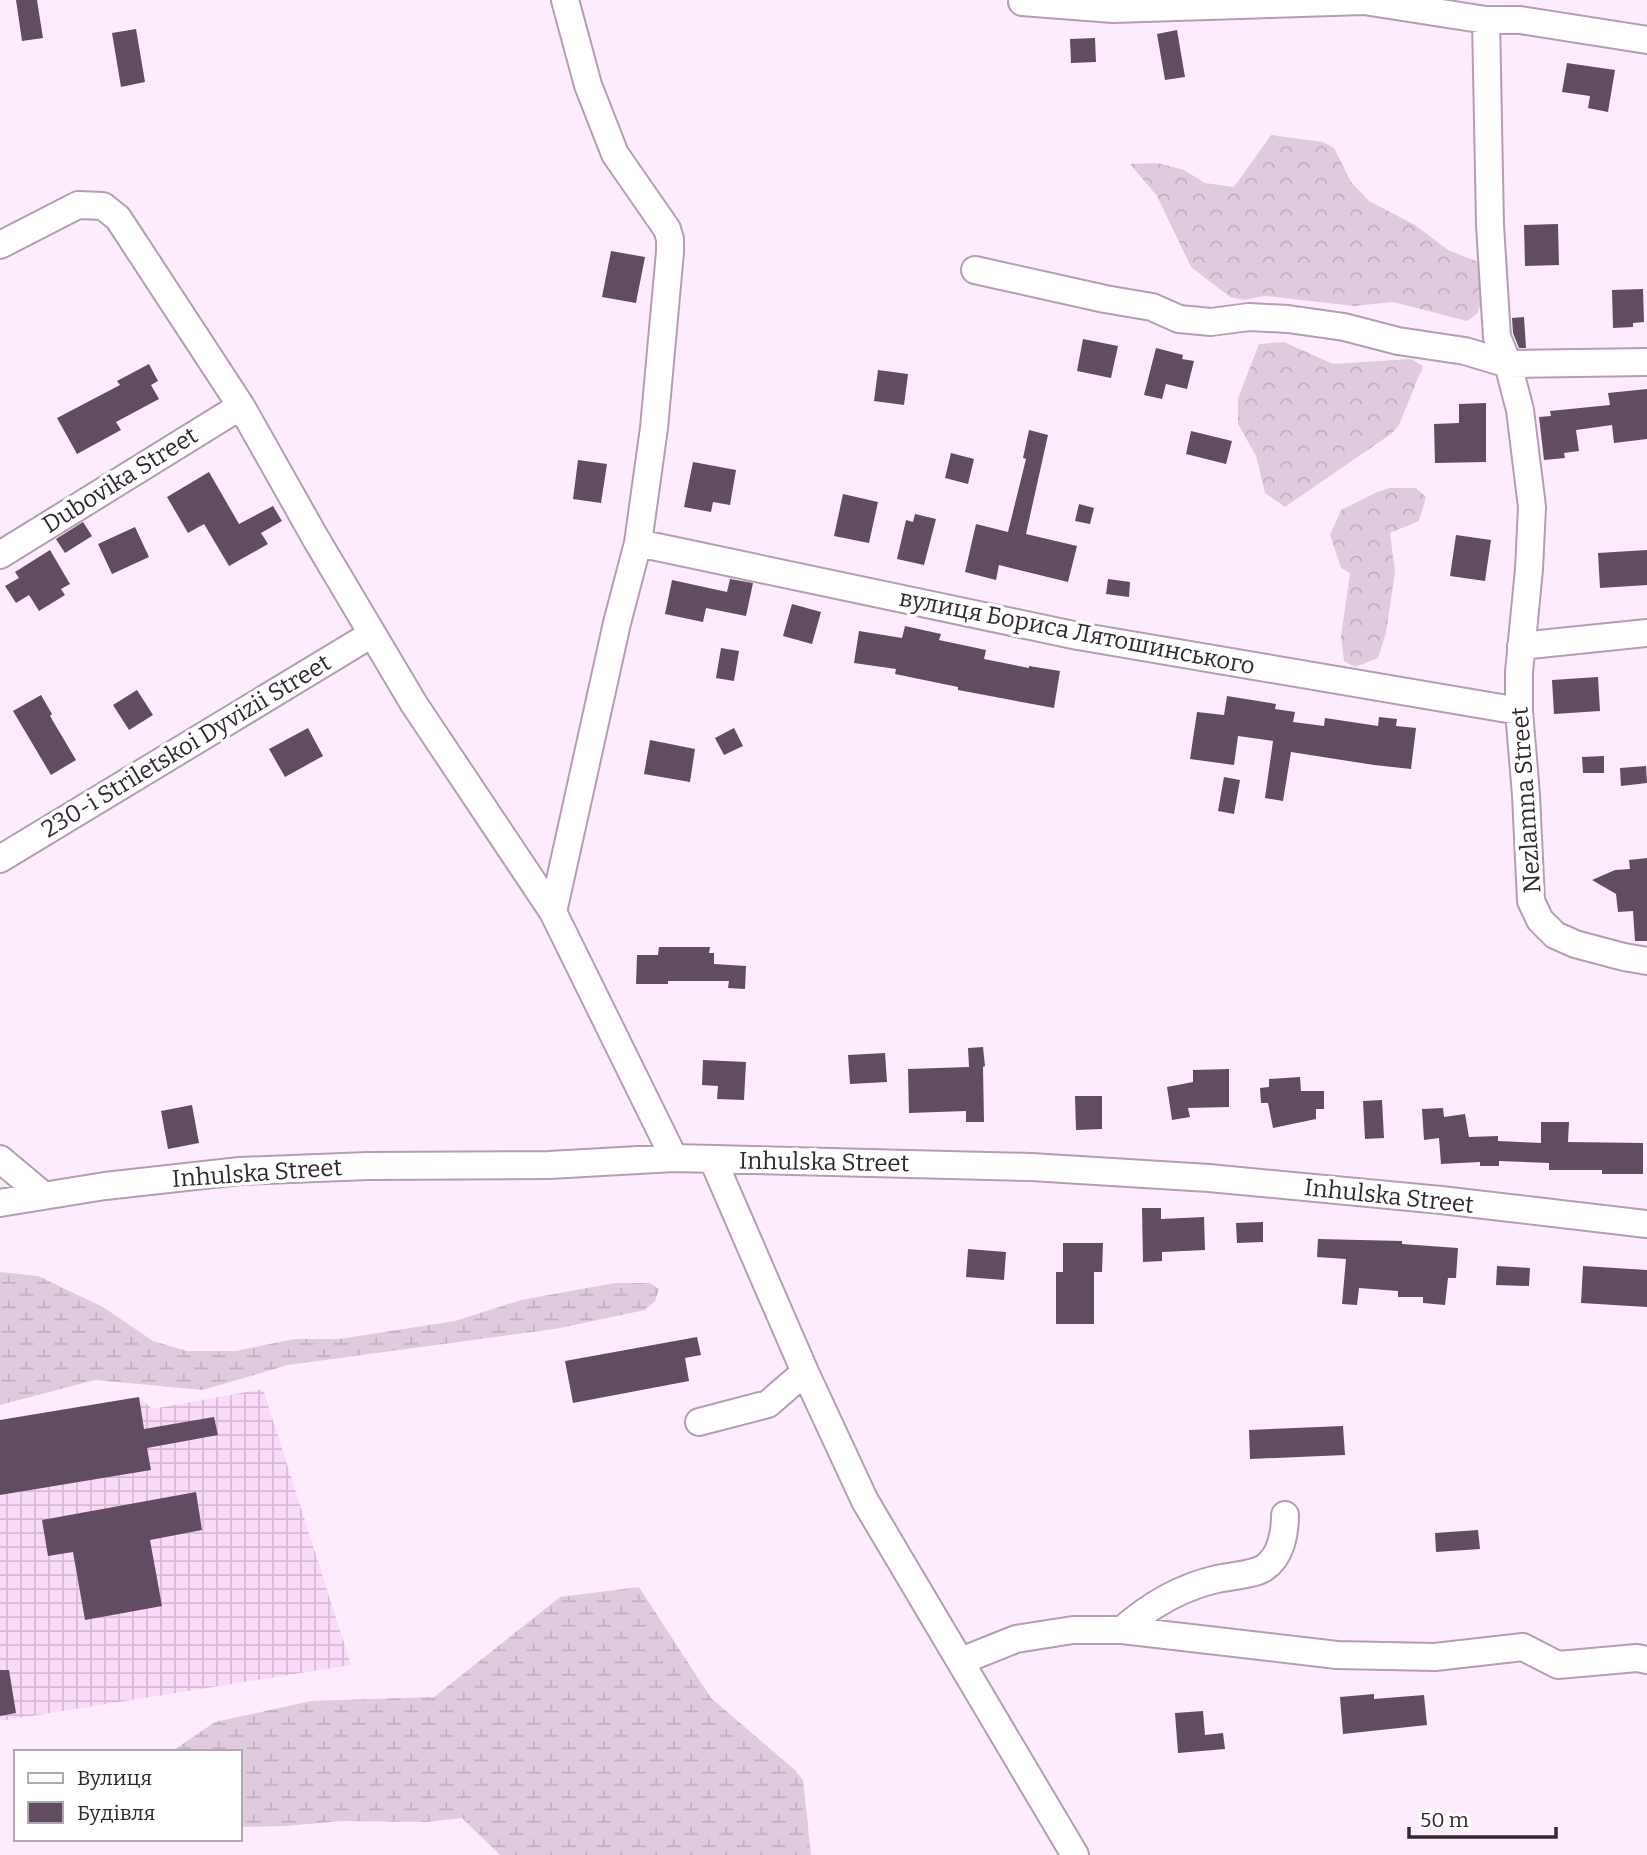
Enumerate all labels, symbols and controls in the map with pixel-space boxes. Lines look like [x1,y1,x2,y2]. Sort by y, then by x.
street label: Dubovika Street [37,421,203,539]
street label: вулиця Бориса Лятошинського [897,584,1257,680]
street label: 230-i Striletskoi Dyvizii Street [37,648,336,843]
street label: Nezlamna Street [1506,706,1546,894]
street label: Inhulska Street [739,1147,910,1177]
street label: Inhulska Street [171,1153,343,1193]
street label: Inhulska Street [1303,1173,1476,1219]
legend [14,1750,242,1841]
text: Вулиця [77,1765,152,1791]
scale bar [1409,1796,1556,1840]
text: Будівля [77,1800,155,1826]
text: 50 m [1420,1807,1469,1833]

